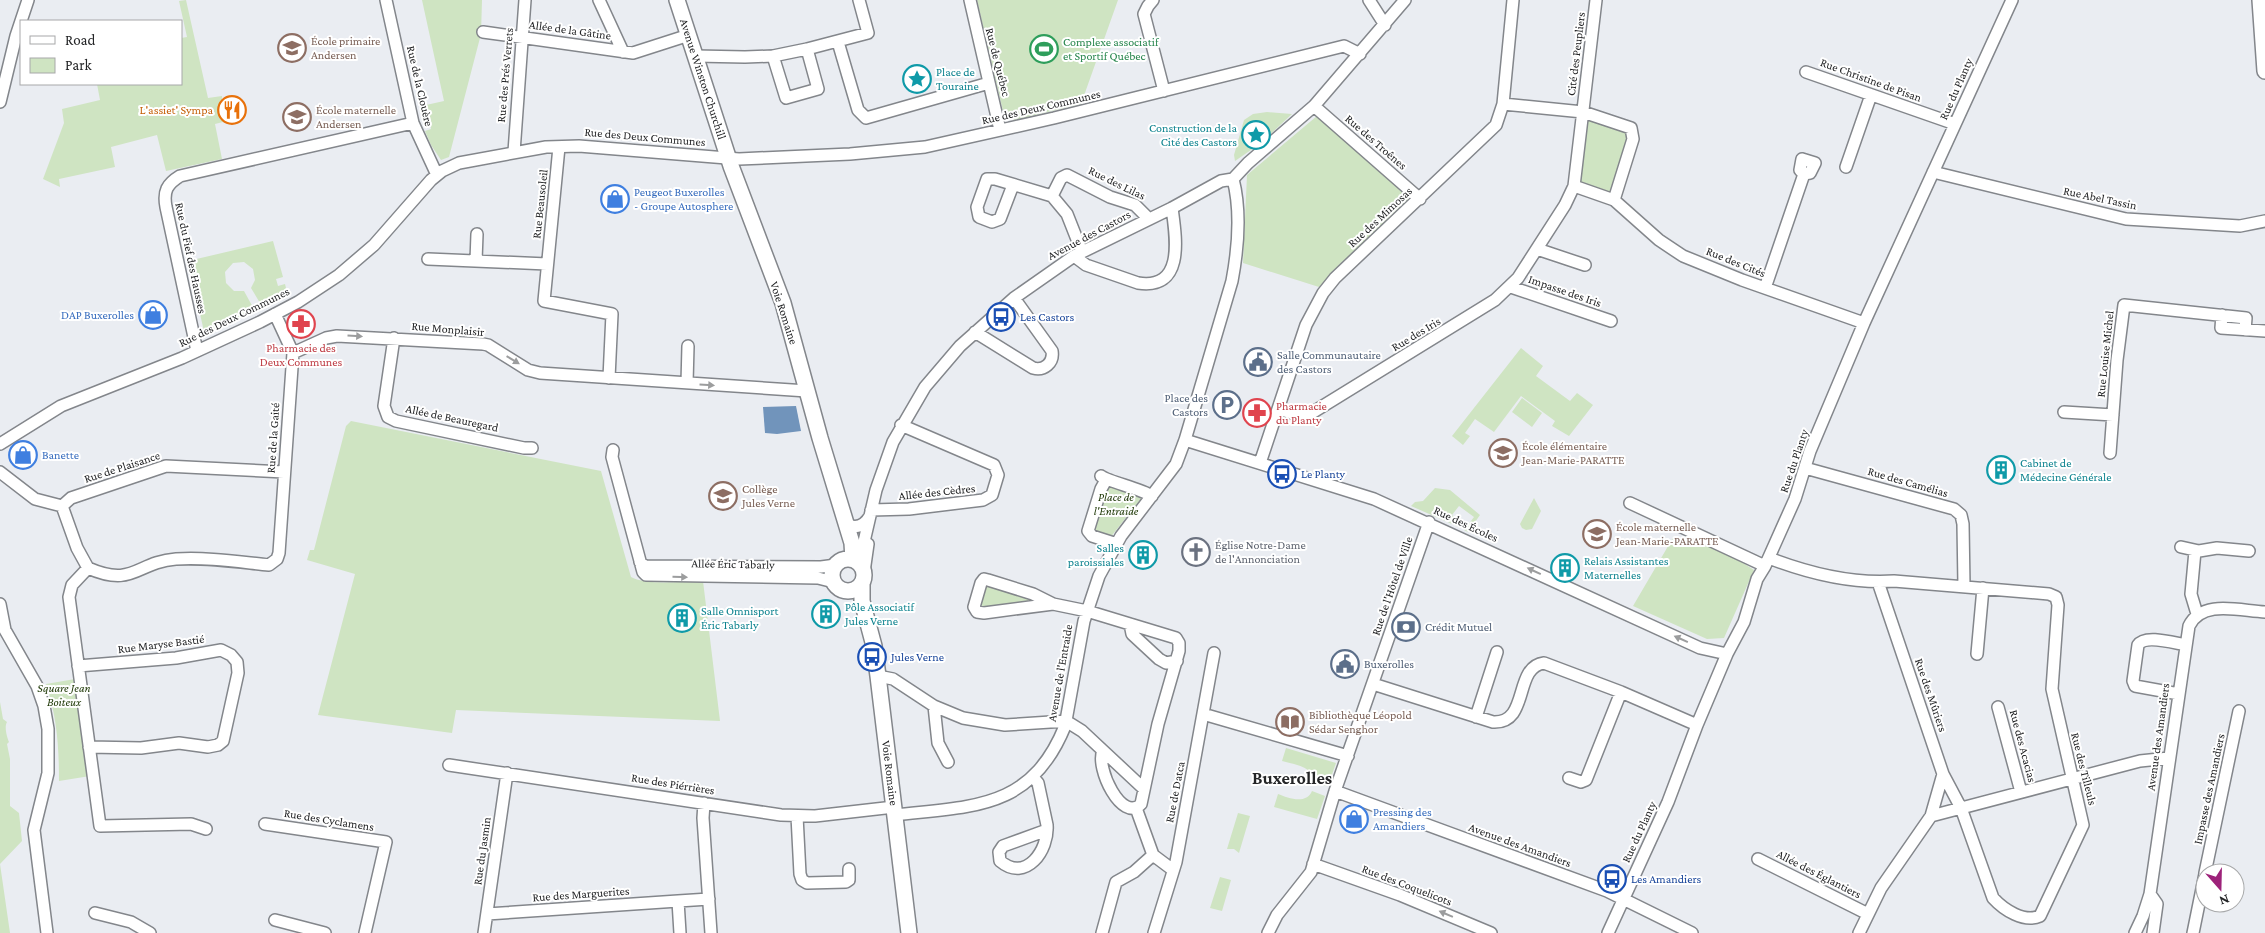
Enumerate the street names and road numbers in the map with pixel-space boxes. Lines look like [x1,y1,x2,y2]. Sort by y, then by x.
street label: Cité des Peupliers [1564,11,1588,97]
street label: Allée de la Gâtine [528,17,612,43]
street label: Avenue Winston Churchill [677,17,729,141]
street label: Rue de Québec [983,26,1013,98]
street label: Rue des Prés Verrets [494,27,516,123]
street label: Rue de la Clouère [404,44,436,128]
street label: Rue Christine de Pisan [1818,55,1924,105]
street label: Rue du Planty [1936,56,1976,122]
street label: Rue des Deux Communes [980,86,1102,127]
street label: Rue des Troênes [1342,111,1410,173]
street label: Rue des Deux Communes [584,125,706,149]
street label: Rue des Lilas [1086,163,1148,203]
street label: Rue Beausoleil [529,169,551,239]
street label: Rue Abel Tassin [2062,183,2139,213]
street label: Rue des Mimosas [1345,184,1415,250]
street label: Rue du Fief des Hausses [172,201,210,315]
street label: Avenue des Castors [1045,207,1133,263]
street label: Rue des Cités [1704,244,1768,280]
street label: Impasse des Iris [1527,272,1604,310]
street label: Voie Romaine [767,280,801,346]
street label: Rue des Deux Communes [176,284,292,350]
street label: Rue Louise Michel [2093,310,2117,398]
street label: Rue des Iris [1389,314,1443,354]
street label: Rue Monplaisir [411,319,486,339]
street label: Allée de Beauregard [404,401,500,435]
street label: Rue de la Gaité [264,402,282,474]
street label: Rue du Planty [1777,427,1812,494]
street label: Rue de Plaisance [82,448,162,486]
street label: Rue des Camélias [1866,464,1950,500]
street label: Allée des Cèdres [898,481,976,503]
street label: Rue des Écoles [1432,503,1501,545]
street label: Rue de l'Hôtel de Ville [1368,535,1416,637]
street label: Allée Éric Tabarly [691,556,775,572]
street label: Avenue de l'Entraide [1045,623,1075,723]
street label: Rue Maryse Bastié [117,632,205,656]
street label: Rue des Mûriers [1912,656,1950,734]
street label: Avenue des Amandiers [2144,682,2173,792]
street label: Rue des Acacias [2007,708,2040,784]
street label: Rue des Tilleuls [2068,731,2100,807]
street label: Impasse des Amandiers [2190,732,2228,846]
street label: Voie Romaine [879,740,901,806]
street label: Rue de Datca [1162,760,1188,824]
street label: Rue des Piérrières [630,770,716,798]
street label: Rue du Planty [1619,799,1659,865]
street label: Rue des Cyclamens [283,806,375,834]
street label: Rue du Jasmin [470,816,494,886]
street label: Avenue des Amandiers [1467,820,1574,870]
street label: Allée des Églantiers [1774,847,1864,902]
street label: Rue des Coquelicots [1360,861,1454,909]
street label: Rue des Marguerites [532,884,630,904]

